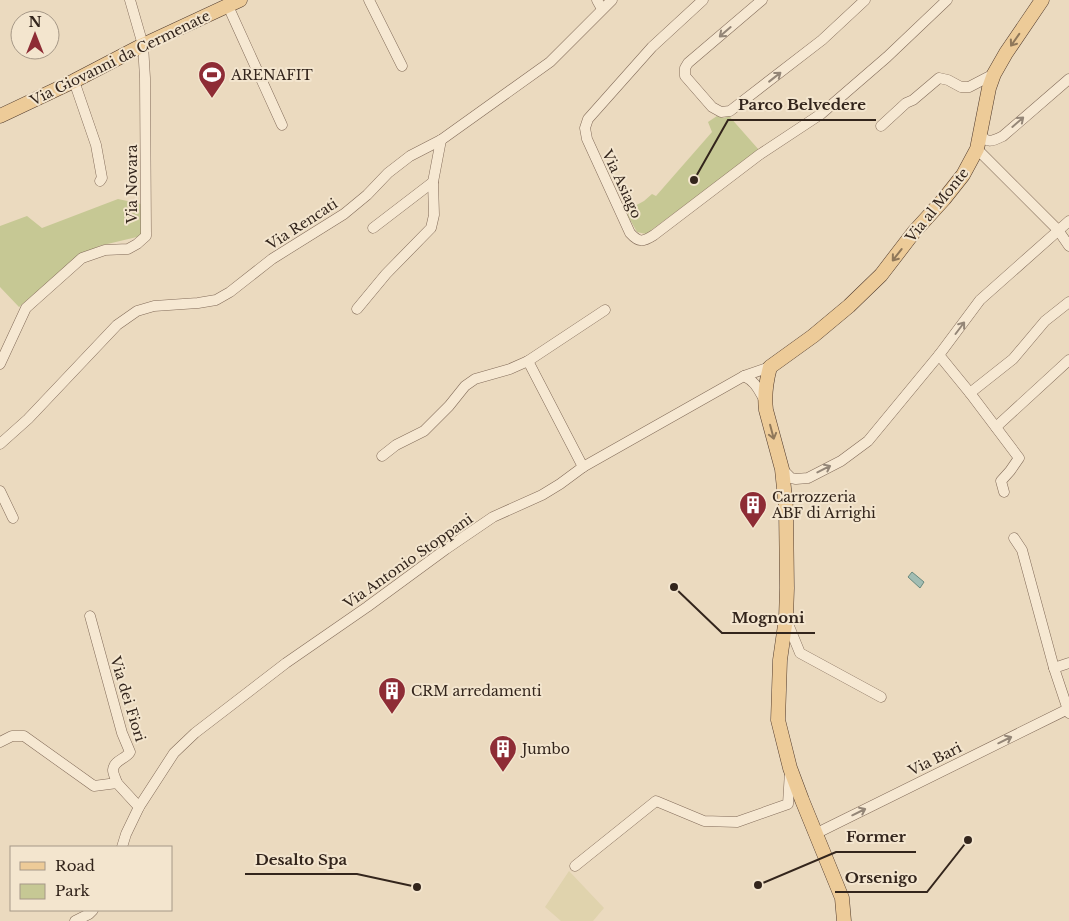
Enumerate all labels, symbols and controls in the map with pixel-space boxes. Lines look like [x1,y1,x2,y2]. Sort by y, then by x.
street label: Via Giovanni da Cermenate [26,6,213,110]
north arrow [10,10,60,60]
text: N [28,13,42,31]
one-way arrow [719,26,732,37]
one-way arrow [1010,33,1020,47]
sports icon: ARENAFIT [197,60,227,99]
place label: ARENAFIT [230,66,313,84]
one-way arrow [768,71,781,82]
callout: Parco Belvedere [728,90,876,120]
text: Parco Belvedere [738,95,866,114]
one-way arrow [1012,117,1025,128]
street label: Via Novara [123,144,141,224]
street label: Via Asiago [598,146,646,221]
street label: Via al Monte [901,164,972,247]
street label: Via Rencati [262,194,341,254]
one-way arrow [891,248,902,261]
one-way arrow [954,322,965,335]
one-way arrow [768,424,777,440]
one-way arrow [817,464,832,474]
place label: Carrozzeria ABF di Arrighi [771,488,876,522]
building icon: Carrozzeria ABF di Arrighi [738,490,768,529]
street label: Via Antonio Stoppani [339,509,476,613]
callout: Mognoni [722,603,815,633]
text: Mognoni [731,608,805,627]
street label: Via dei Fiori [106,653,150,744]
building icon: CRM arredamenti [377,676,407,715]
place label: CRM arredamenti [411,682,542,700]
building icon: Jumbo [488,734,518,773]
one-way arrow [997,735,1012,744]
street label: Via Bari [904,738,965,780]
place label: Jumbo [520,740,570,758]
one-way arrow [851,807,866,816]
callout: Former [836,822,916,852]
text: Former [846,827,907,846]
callout: Desalto Spa [245,844,357,874]
legend [10,846,172,911]
text: Desalto Spa [255,850,347,869]
text: Road [55,856,95,875]
callout: Orsenigo [835,862,927,892]
text: Orsenigo [845,868,917,887]
text: Park [55,881,91,900]

